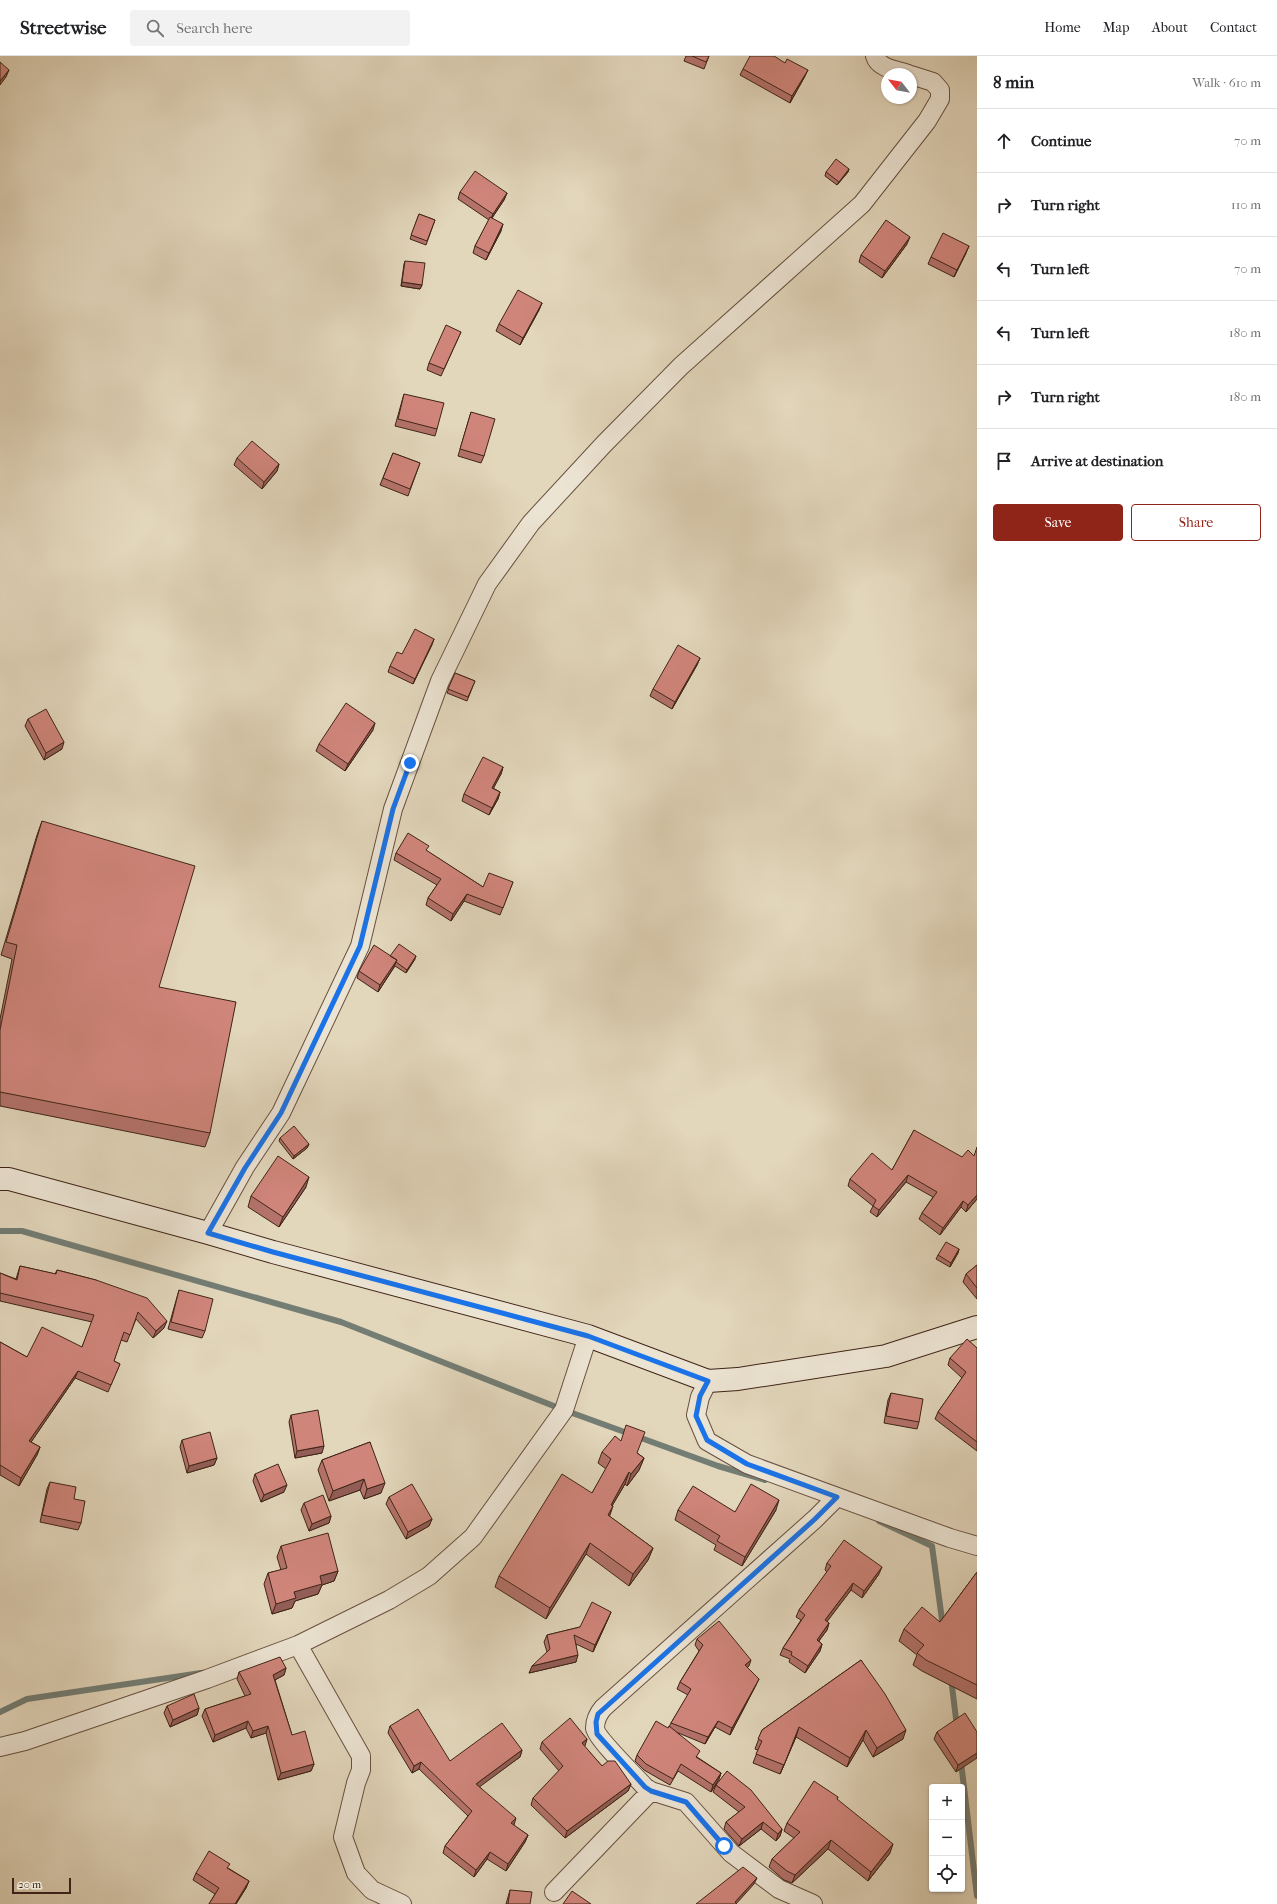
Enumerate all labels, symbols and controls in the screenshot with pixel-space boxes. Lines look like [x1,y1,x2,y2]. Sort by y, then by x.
search box [130,10,410,46]
text: Streetwise [20,17,106,39]
icon: search [144,17,166,39]
text: Search here [176,19,252,37]
text: Home [1044,19,1081,36]
text: Map [1103,19,1130,36]
text: About [1152,19,1188,36]
text: Contact [1210,19,1257,36]
north arrow [881,68,917,104]
text: 8 min [993,72,1034,92]
text: Walk · 610 m [1192,75,1261,90]
icon: ahead [993,130,1015,152]
text: Continue [1031,132,1091,150]
text: 70 m [1234,133,1261,148]
icon: right [993,194,1015,216]
text: Turn right [1031,196,1100,214]
text: 110 m [1231,197,1261,212]
icon: left [993,258,1015,280]
text: Turn left [1031,260,1089,278]
text: 70 m [1234,261,1261,276]
icon: left [993,322,1015,344]
text: Turn left [1031,324,1089,342]
text: 180 m [1229,325,1261,340]
icon: right [993,386,1015,408]
text: Turn right [1031,388,1100,406]
text: 180 m [1229,389,1261,404]
icon: arrive [993,450,1015,472]
text: Arrive at destination [1031,452,1163,470]
button: Save [993,504,1123,541]
button: Share [1131,504,1261,541]
route end [401,754,419,772]
map controls [929,1784,965,1892]
button: + [929,1784,965,1820]
button: − [929,1820,965,1856]
route start [715,1837,733,1855]
button: locate [929,1856,965,1892]
scale bar [12,1876,71,1895]
text: 20 m [18,1878,41,1891]

